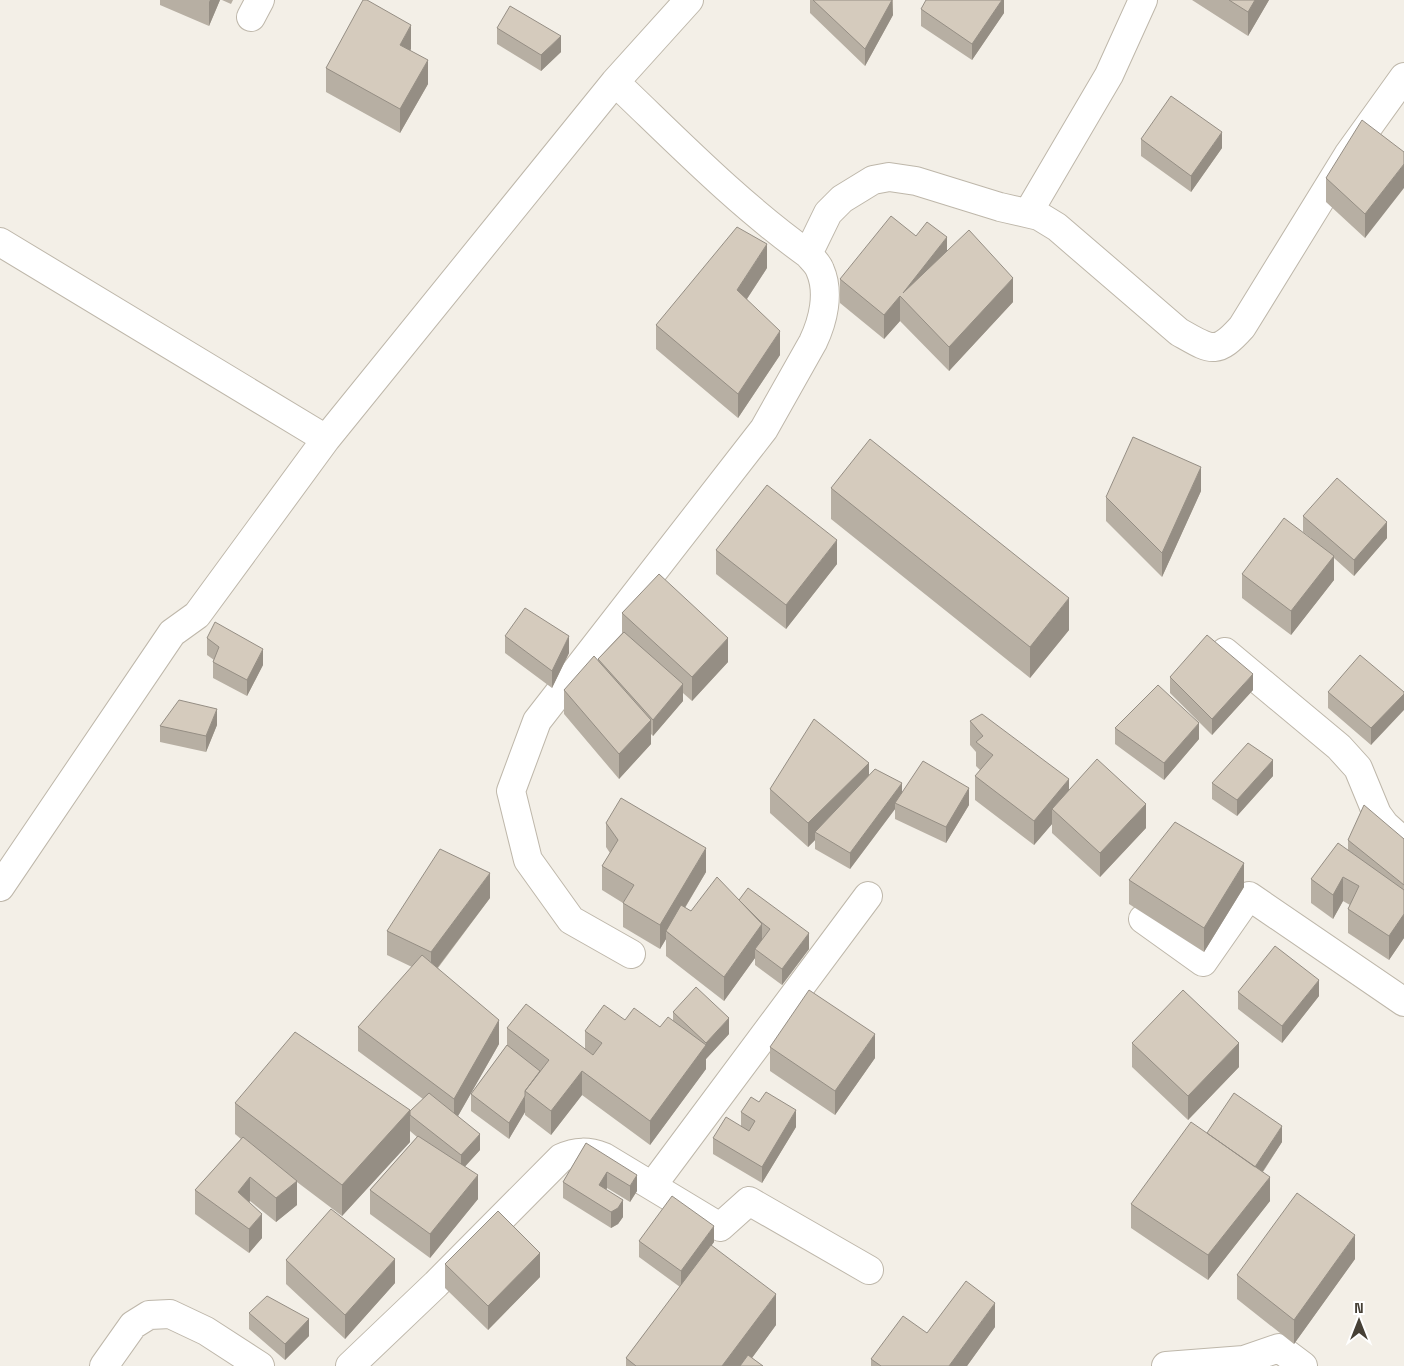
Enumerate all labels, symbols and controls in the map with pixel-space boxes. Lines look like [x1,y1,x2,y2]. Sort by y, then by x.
north arrow [1334,1296,1384,1346]
text: N [1354,1299,1364,1317]

